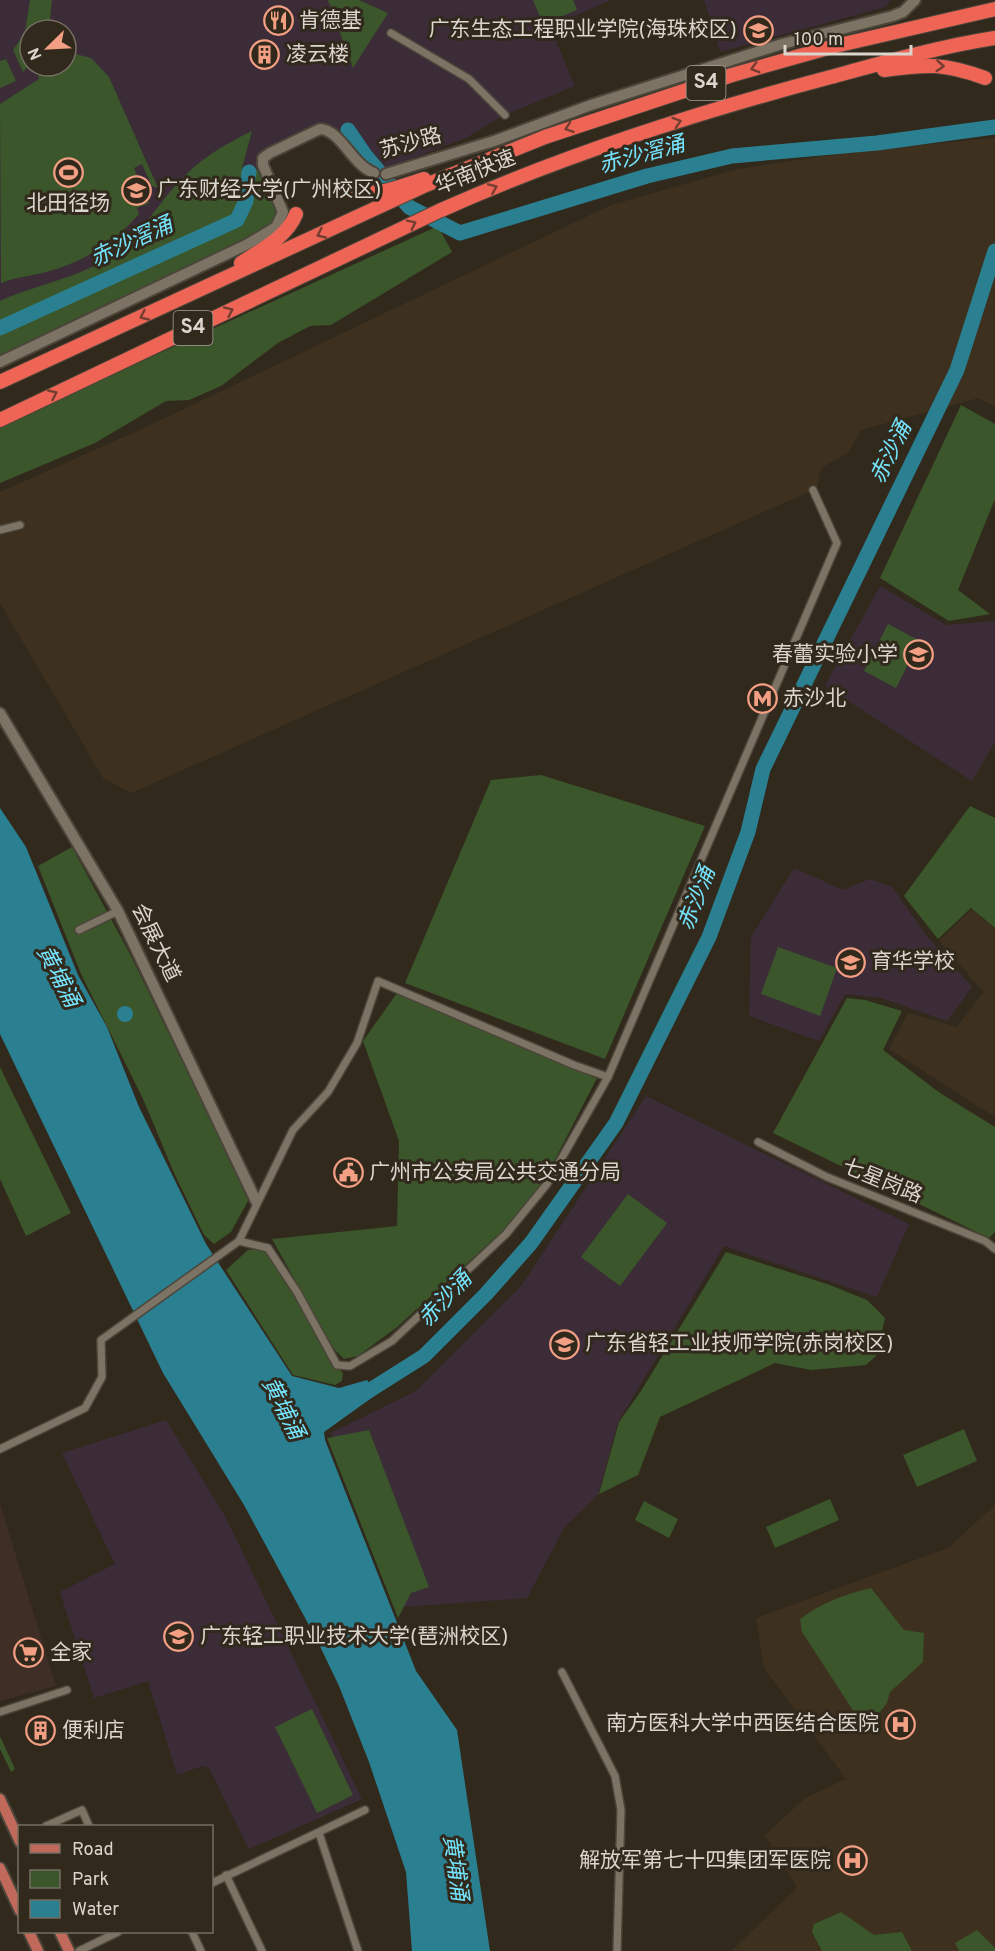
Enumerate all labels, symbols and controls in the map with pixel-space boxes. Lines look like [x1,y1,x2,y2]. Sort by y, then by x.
restaurant icon: 肯德基 [262,5,294,37]
place label: 肯德基 [299,8,362,35]
school or university icon: 广东生态工程职业学院(海珠校区) [742,14,774,46]
place label: 广东生态工程职业学院(海珠校区) [429,17,737,44]
north arrow [18,18,78,78]
scale bar [785,18,911,56]
text: 100 m [794,29,843,52]
building icon: 凌云楼 [249,39,281,71]
place label: 凌云楼 [286,42,349,69]
text: N [25,44,48,63]
one-way arrow [936,59,945,72]
one-way arrow [750,61,760,74]
road number: S4 [686,66,726,100]
one-way arrow [671,117,682,129]
one-way arrow [564,121,575,134]
street label: 苏沙路 [377,123,445,165]
water label: 赤沙滘涌 [596,131,691,180]
street label: 华南快速 [432,145,520,201]
sports icon: 北田径场 [52,157,84,189]
school or university icon: 广东财经大学(广州校区) [120,174,152,206]
place label: 广东财经大学(广州校区) [157,177,381,204]
one-way arrow [487,183,498,195]
place label: 北田径场 [26,191,110,218]
water label: 赤沙滘涌 [86,211,180,274]
one-way arrow [406,219,417,231]
one-way arrow [317,226,328,238]
one-way arrow [223,306,234,318]
one-way arrow [140,308,151,320]
road number: S4 [174,311,212,345]
one-way arrow [46,390,57,402]
water label: 赤沙涌 [865,415,920,489]
school or university icon: 春蕾实验小学 [903,639,935,671]
place label: 春蕾实验小学 [772,642,898,669]
metro station icon: 赤沙北 [746,683,778,715]
place label: 赤沙北 [783,686,846,713]
water label: 赤沙涌 [674,861,724,935]
street label: 会展大道 [124,899,186,987]
water label: 黄埔涌 [30,942,86,1015]
school or university icon: 育华学校 [834,946,866,978]
place label: 育华学校 [871,949,955,976]
street label: 七星岗路 [838,1154,926,1210]
public building icon: 广州市公安局公共交通分局 [332,1157,364,1189]
place label: 广州市公安局公共交通分局 [369,1160,621,1187]
water label: 赤沙涌 [414,1264,480,1333]
school or university icon: 广东省轻工业技师学院(赤岗校区) [548,1328,580,1360]
place label: 广东省轻工业技师学院(赤岗校区) [585,1331,893,1358]
water label: 黄埔涌 [255,1373,310,1447]
school or university icon: 广东轻工职业技术大学(琶洲校区) [163,1621,195,1653]
place label: 广东轻工职业技术大学(琶洲校区) [200,1624,508,1651]
supermarket icon: 全家 [13,1637,45,1669]
place label: 全家 [50,1640,92,1667]
hospital icon: 南方医科大学中西医结合医院 [884,1708,916,1740]
place label: 南方医科大学中西医结合医院 [606,1711,879,1738]
building icon: 便利店 [25,1715,57,1747]
place label: 便利店 [62,1718,125,1745]
legend [18,1825,213,1933]
water label: 黄埔涌 [436,1833,472,1906]
text: Road [72,1839,114,1862]
hospital icon: 解放军第七十四集团军医院 [836,1845,868,1877]
place label: 解放军第七十四集团军医院 [579,1848,831,1875]
text: Park [72,1869,109,1892]
text: Water [72,1899,119,1922]

